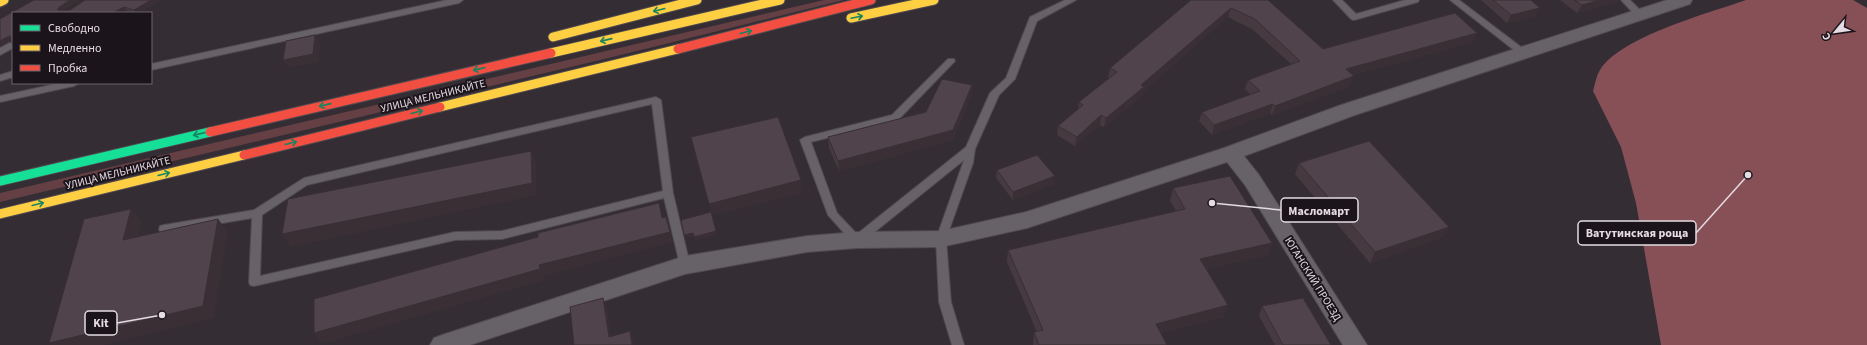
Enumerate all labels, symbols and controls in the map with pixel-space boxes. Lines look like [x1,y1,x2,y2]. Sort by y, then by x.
one-way arrow [653,6,666,14]
legend [12,12,152,84]
one-way arrow [850,12,863,20]
north arrow [1815,12,1855,52]
text: Свободно [48,20,100,37]
one-way arrow [739,27,752,35]
text: С [1818,30,1835,43]
one-way arrow [600,36,613,44]
text: Медленно [48,40,102,57]
text: Пробка [48,60,87,77]
one-way arrow [473,66,486,74]
street label: УЛИЦА МЕЛЬНИКАЙТЕ [379,76,487,116]
one-way arrow [319,101,332,109]
one-way arrow [410,108,423,116]
one-way arrow [193,131,206,139]
one-way arrow [284,139,297,146]
street label: УЛИЦА МЕЛЬНИКАЙТЕ [64,153,172,193]
one-way arrow [157,169,170,177]
callout: Масломарт [1281,198,1358,222]
one-way arrow [31,200,44,208]
text: Масломарт [1288,203,1350,220]
callout: Ватутинская роща [1578,221,1696,245]
text: Ватутинская роща [1586,225,1688,242]
street label: ЮГАНСКИЙ ПРОЕЗД [1281,234,1345,324]
callout: Kit [85,311,117,335]
text: Kit [93,315,109,332]

